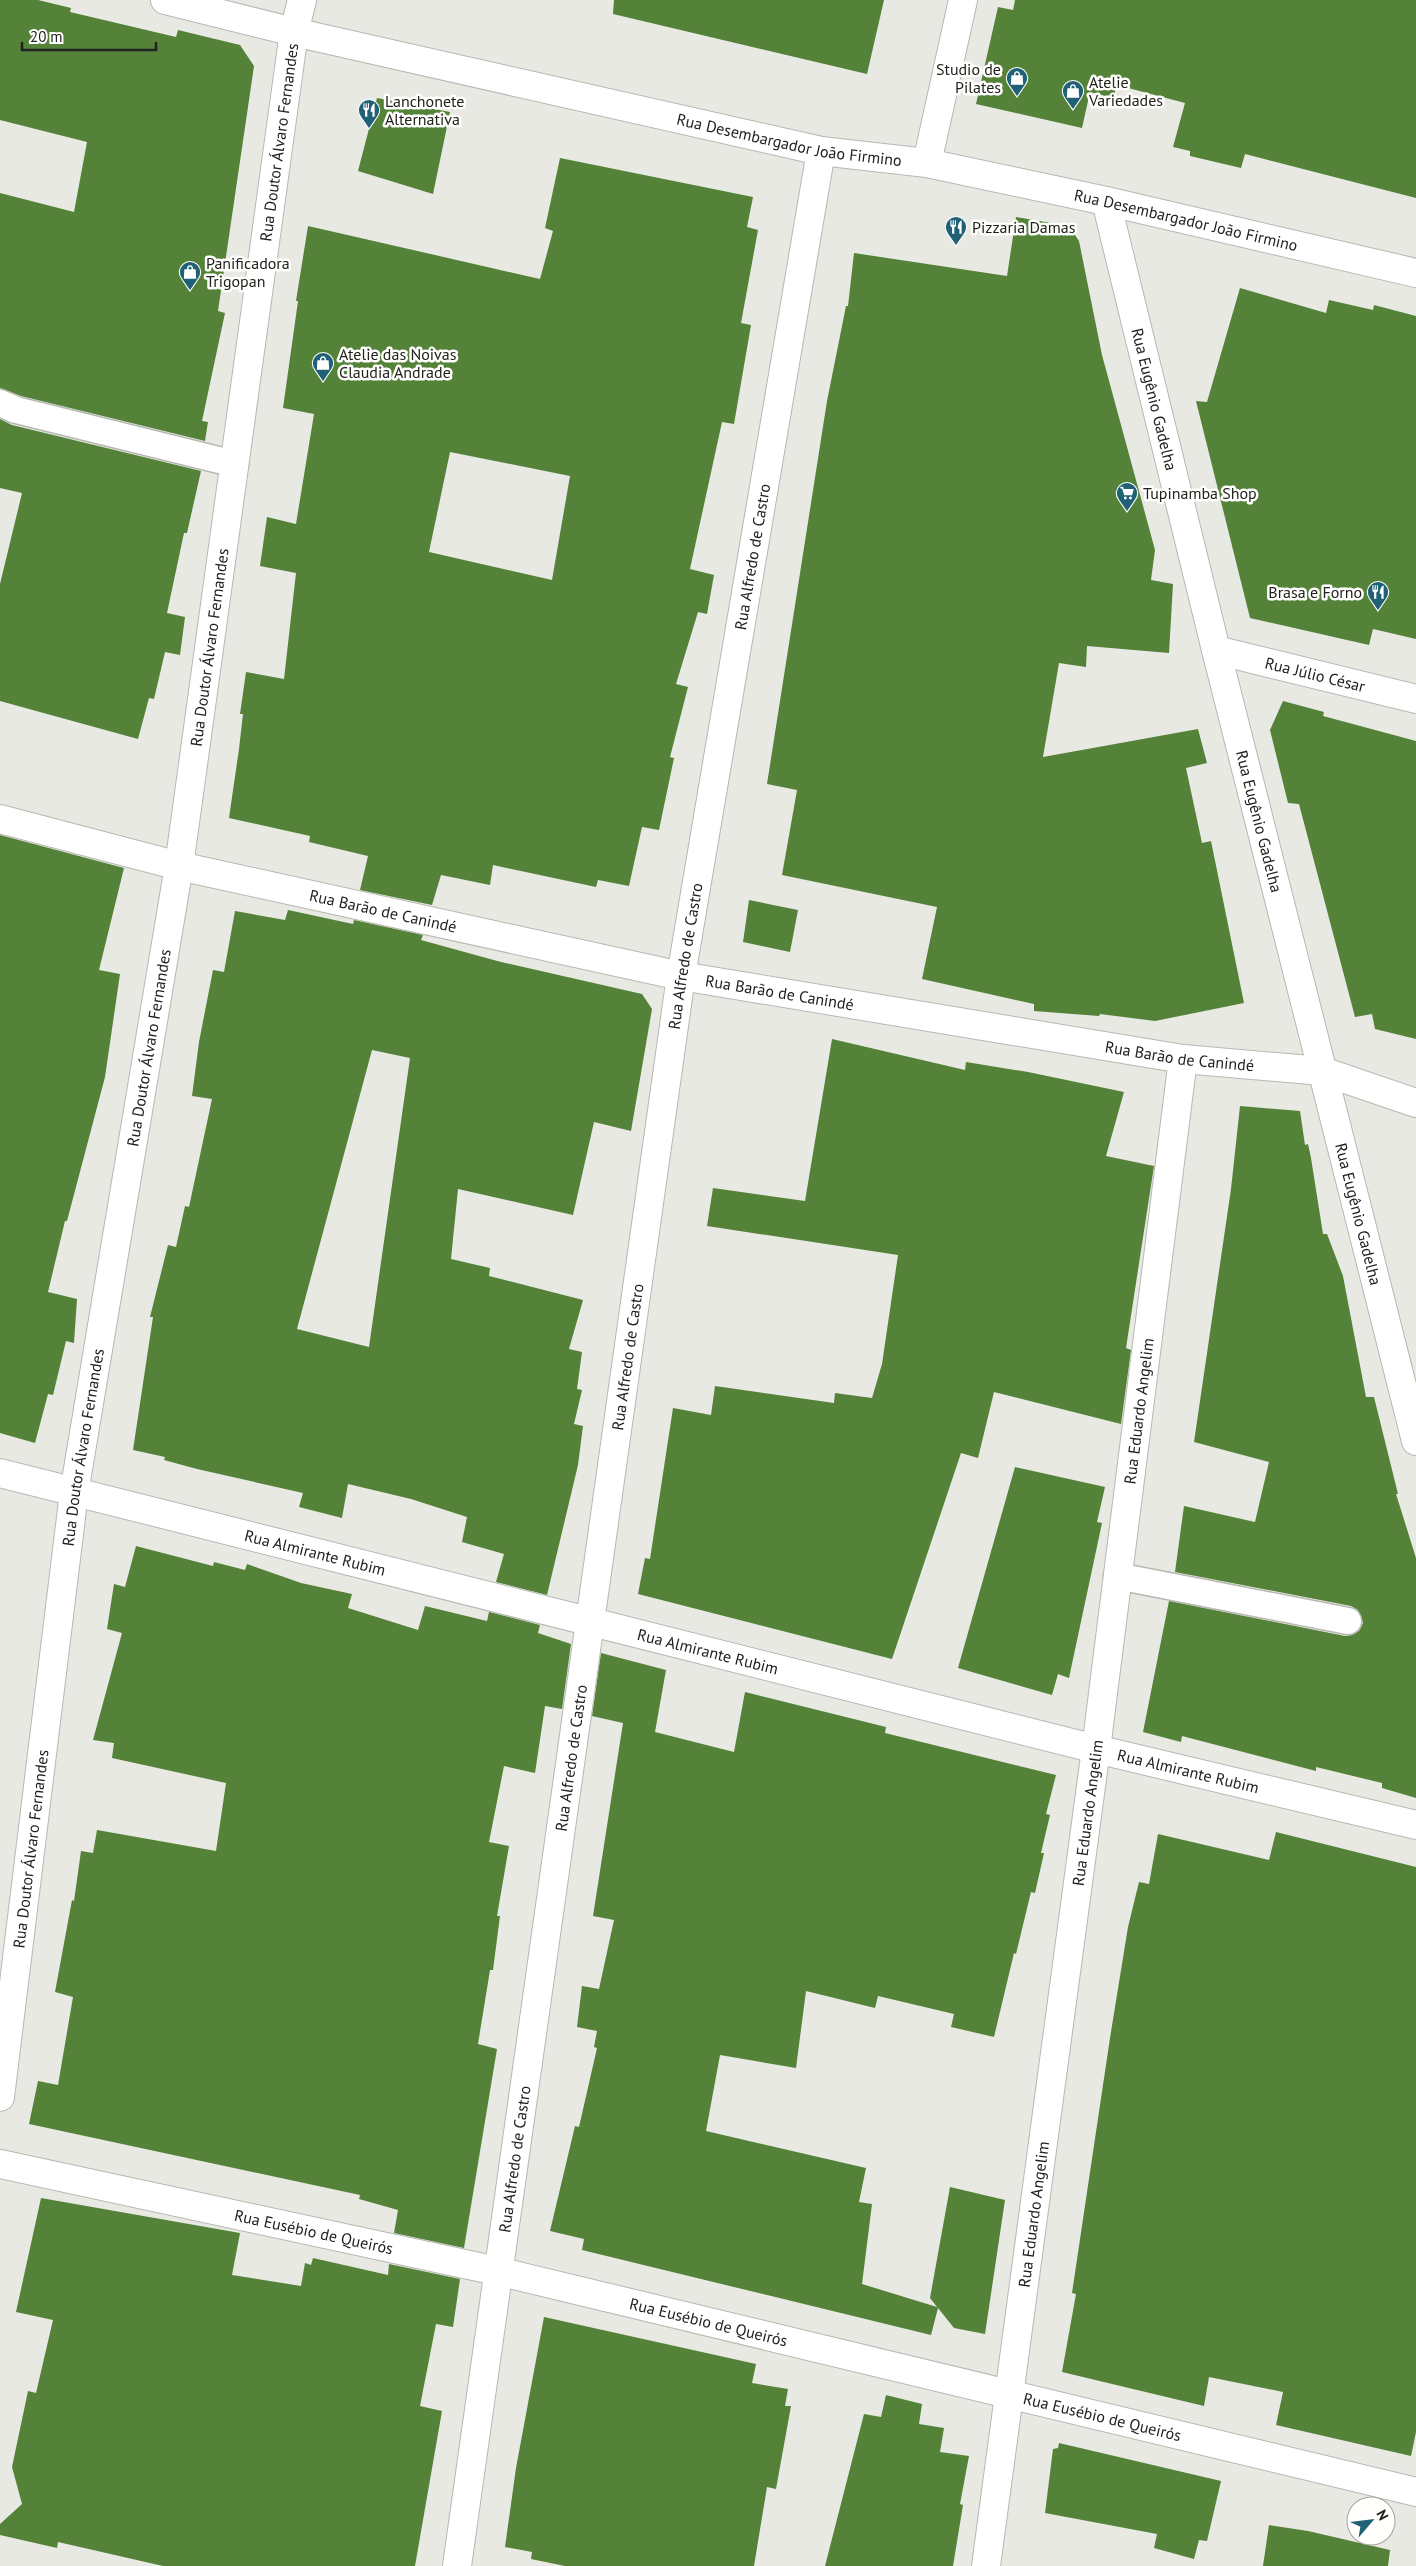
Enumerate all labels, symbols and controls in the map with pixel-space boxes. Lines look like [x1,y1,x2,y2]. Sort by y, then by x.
scale bar [22,20,156,52]
text: 20 m [30,27,63,46]
street label: Rua Doutor Álvaro Fernandes [255,42,302,242]
place label: Studio de Pilates [936,59,1001,97]
shop icon: Studio de Pilates [1005,66,1029,97]
place label: Atelie Variedades [1088,72,1163,110]
shop icon: Atelie Variedades [1061,79,1085,110]
place label: Lanchonete Alternativa [385,91,464,129]
restaurant icon: Lanchonete Alternativa [357,98,381,129]
street label: Rua Desembargador João Firmino [675,109,903,170]
street label: Rua Desembargador João Firmino [1072,185,1300,255]
restaurant icon: Pizzaria Damas [944,215,968,246]
place label: Pizzaria Damas [972,217,1076,237]
place label: Panificadora Trigopan [206,253,290,291]
shop icon: Panificadora Trigopan [178,260,202,291]
street label: Rua Eugênio Gadelha [1127,326,1182,472]
place label: Atelie das Noivas Claudia Andrade [339,344,457,382]
shop icon: Atelie das Noivas Claudia Andrade [311,351,335,382]
supermarket icon: Tupinamba Shop [1115,481,1139,512]
street label: Rua Alfredo de Castro [730,482,774,631]
place label: Tupinamba Shop [1143,483,1257,503]
street label: Rua Doutor Álvaro Fernandes [186,547,233,748]
restaurant icon: Brasa e Forno [1366,580,1390,611]
place label: Brasa e Forno [1268,582,1362,602]
street label: Rua Júlio César [1263,652,1368,696]
street label: Rua Eugênio Gadelha [1232,748,1287,895]
street label: Rua Alfredo de Castro [664,881,707,1031]
street label: Rua Barão de Canindé [308,885,459,937]
street label: Rua Doutor Álvaro Fernandes [122,947,175,1148]
street label: Rua Barão de Canindé [704,970,855,1014]
street label: Rua Barão de Canindé [1104,1036,1255,1075]
street label: Rua Eugênio Gadelha [1331,1141,1386,1287]
street label: Rua Alfredo de Castro [607,1282,648,1432]
street label: Rua Eduardo Angelim [1119,1337,1158,1485]
street label: Rua Doutor Álvaro Fernandes [58,1347,108,1547]
street label: Rua Almirante Rubim [242,1525,388,1580]
street label: Rua Almirante Rubim [635,1624,781,1679]
street label: Rua Alfredo de Castro [551,1683,591,1833]
street label: Rua Eduardo Angelim [1068,1739,1107,1887]
street label: Rua Almirante Rubim [1115,1744,1261,1797]
street label: Rua Doutor Álvaro Fernandes [8,1748,53,1949]
street label: Rua Alfredo de Castro [494,2084,535,2234]
street label: Rua Eduardo Angelim [1014,2140,1053,2288]
street label: Rua Eusébio de Queirós [233,2205,395,2258]
street label: Rua Eusébio de Queirós [628,2293,790,2351]
street label: Rua Eusébio de Queirós [1021,2388,1184,2445]
north arrow [1346,2496,1396,2546]
text: N [1372,2507,1393,2523]

